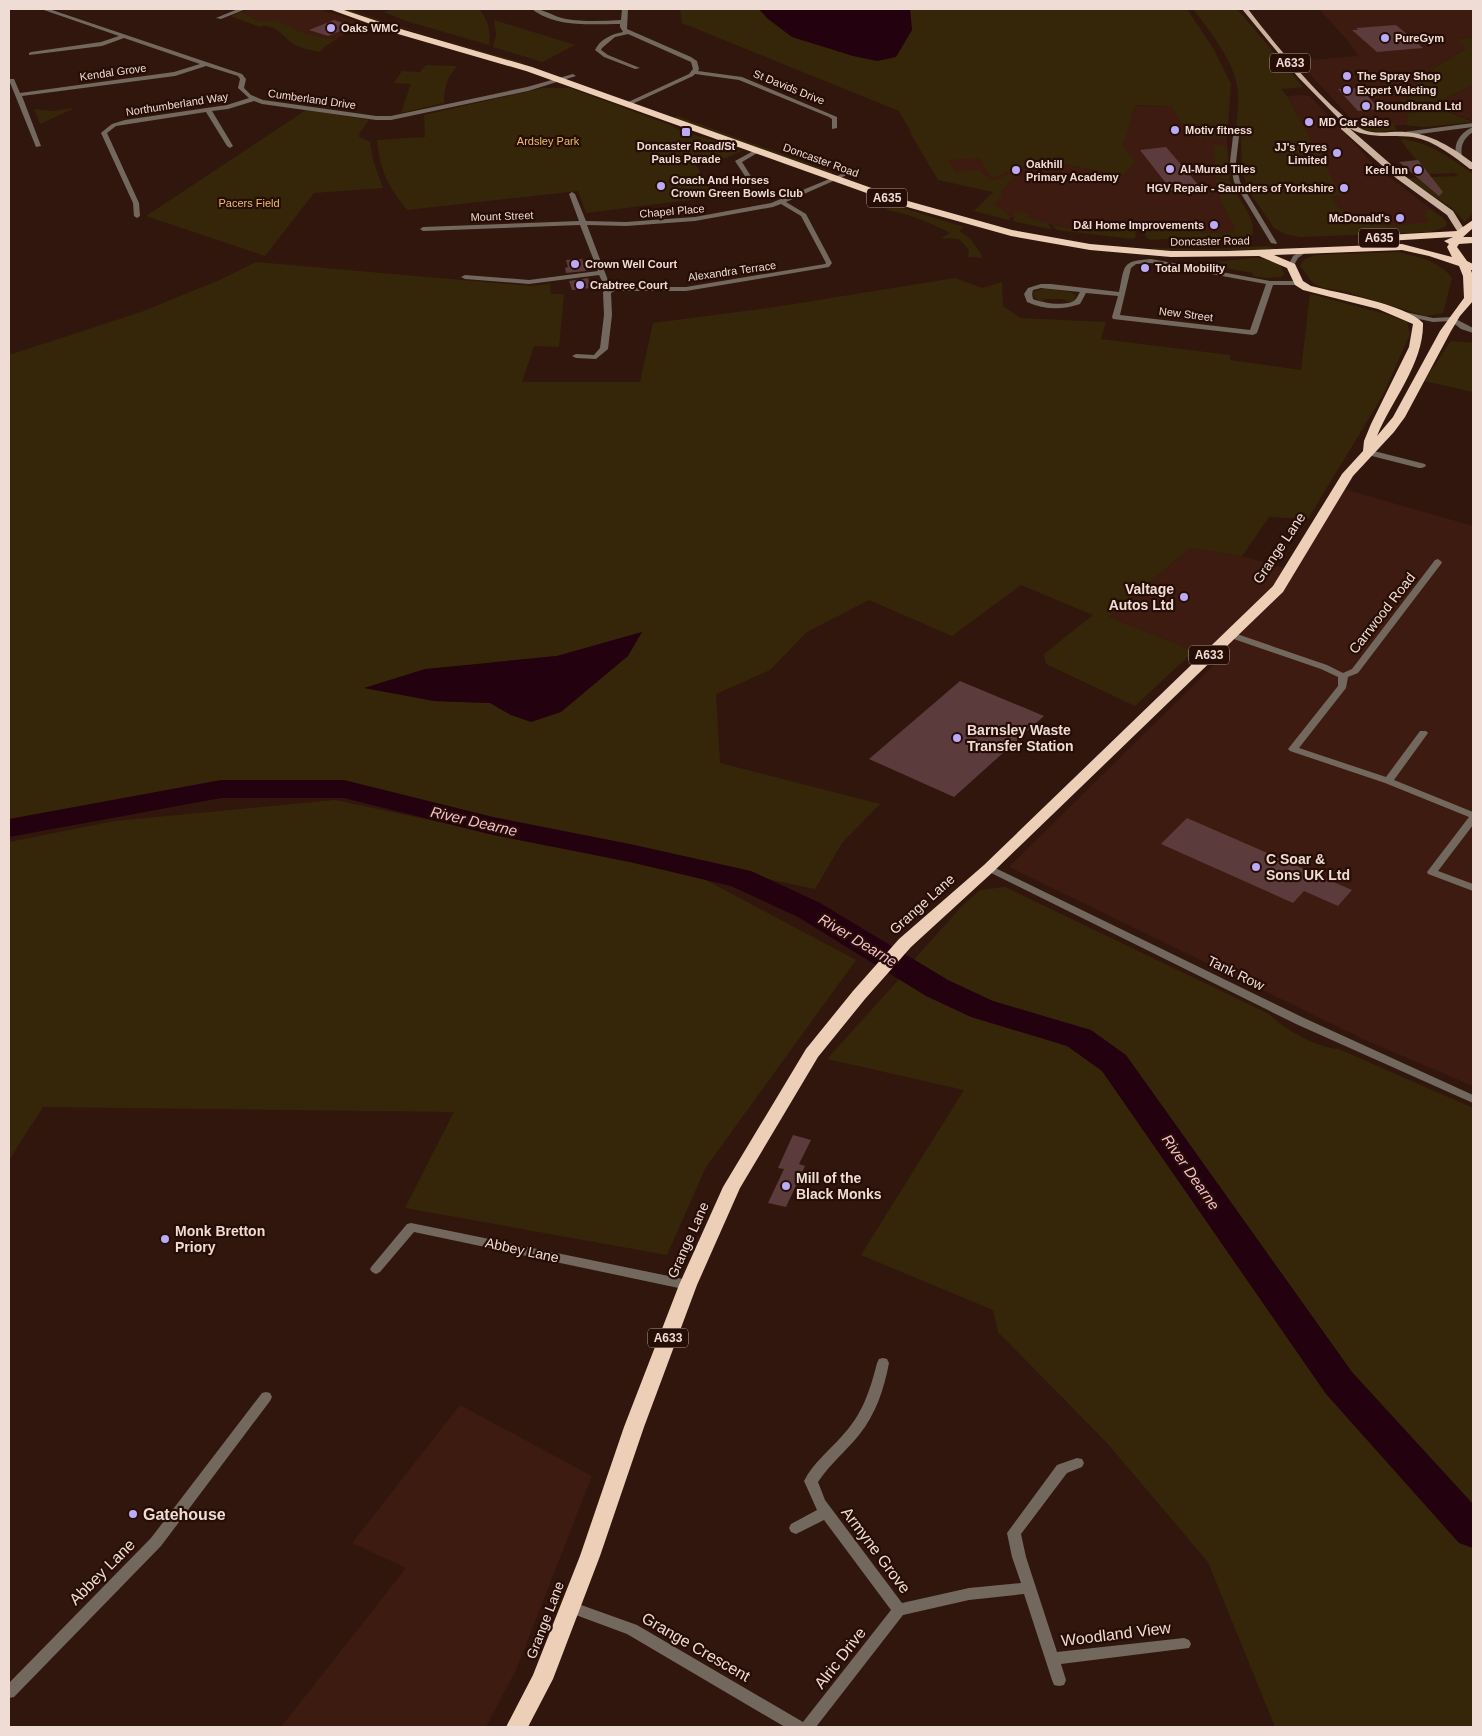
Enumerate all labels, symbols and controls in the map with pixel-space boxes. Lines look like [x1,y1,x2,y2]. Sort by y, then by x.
marker: Oaks WMC [325,22,337,34]
place label: Oaks WMC [341,22,399,34]
marker: PureGym [1379,32,1391,44]
place label: PureGym [1395,32,1444,44]
road number: A633 [1270,54,1310,72]
street label: Kendal Grove [79,61,147,83]
street label: St Davids Drive [752,67,826,107]
marker: The Spray Shop [1341,70,1353,82]
place label: The Spray Shop [1357,70,1441,82]
marker: Expert Valeting [1341,84,1353,96]
place label: Expert Valeting [1357,84,1436,96]
street label: Cumberland Drive [267,87,357,111]
street label: Northumberland Way [125,90,230,118]
marker: Roundbrand Ltd [1360,100,1372,112]
place label: Roundbrand Ltd [1376,100,1462,112]
marker: MD Car Sales [1303,116,1315,128]
place label: MD Car Sales [1319,116,1389,128]
marker: Motiv fitness [1169,124,1181,136]
place label: Motiv fitness [1185,124,1252,136]
marker: Doncaster Road/St Pauls Parade [680,126,692,138]
park label: Ardsley Park [517,135,580,147]
place label: Doncaster Road/St Pauls Parade [637,140,736,165]
street label: Doncaster Road [782,141,860,179]
place label: JJ's Tyres Limited [1274,141,1327,166]
marker: JJ's Tyres Limited [1331,147,1343,159]
place label: Oakhill Primary Academy [1026,158,1119,183]
marker: Al-Murad Tiles [1164,163,1176,175]
place label: Al-Murad Tiles [1180,163,1256,175]
marker: Oakhill Primary Academy [1010,164,1022,176]
place label: Keel Inn [1365,164,1408,176]
marker: Keel Inn [1412,164,1424,176]
place label: Coach And Horses Crown Green Bowls Club [671,174,803,199]
marker: Coach And Horses Crown Green Bowls Club [655,180,667,192]
place label: HGV Repair - Saunders of Yorkshire [1147,182,1334,194]
marker: HGV Repair - Saunders of Yorkshire [1338,182,1350,194]
road number: A635 [867,188,907,208]
park label: Pacers Field [218,197,280,209]
street label: Chapel Place [639,202,705,220]
street label: Mount Street [470,209,534,223]
place label: McDonald's [1329,212,1390,224]
marker: McDonald's [1394,212,1406,224]
place label: D&I Home Improvements [1073,219,1204,231]
marker: D&I Home Improvements [1208,219,1220,231]
road number: A635 [1359,228,1399,248]
street label: Doncaster Road [1170,234,1250,248]
marker: Crown Well Court [569,258,581,270]
place label: Crown Well Court [585,258,677,270]
street label: Alexandra Terrace [687,259,777,283]
marker: Total Mobility [1139,262,1151,274]
place label: Total Mobility [1155,262,1226,274]
marker: Crabtree Court [574,279,586,291]
place label: Crabtree Court [590,279,668,291]
street label: New Street [1158,305,1214,323]
street label: Grange Lane [1250,509,1309,586]
street label: Carrwood Road [1346,569,1418,657]
place label: Valtage Autos Ltd [1109,581,1174,613]
marker: Valtage Autos Ltd [1178,591,1190,603]
road number: A633 [1189,646,1229,664]
place label: Barnsley Waste Transfer Station [967,722,1074,754]
marker: Barnsley Waste Transfer Station [951,732,963,744]
water label: River Dearne [429,803,519,839]
place label: C Soar & Sons UK Ltd [1266,851,1350,883]
marker: C Soar & Sons UK Ltd [1250,861,1262,873]
street label: Grange Lane [886,871,958,937]
water label: River Dearne [816,910,900,970]
street label: Tank Row [1205,952,1268,994]
water label: River Dearne [1159,1131,1223,1213]
place label: Mill of the Black Monks [796,1170,882,1202]
marker: Mill of the Black Monks [780,1180,792,1192]
street label: Grange Lane [664,1199,712,1281]
place label: Monk Bretton Priory [175,1223,265,1255]
marker: Monk Bretton Priory [159,1233,171,1245]
street label: Abbey Lane [484,1234,560,1266]
road number: A633 [648,1329,688,1348]
street label: Armyne Grove [838,1504,914,1596]
place label: Gatehouse [143,1506,226,1523]
marker: Gatehouse [127,1508,139,1520]
street label: Abbey Lane [66,1536,138,1608]
street label: Grange Lane [523,1579,567,1661]
street label: Grange Crescent [639,1609,753,1685]
street label: Woodland View [1060,1619,1172,1649]
street label: Alric Drive [811,1624,869,1692]

